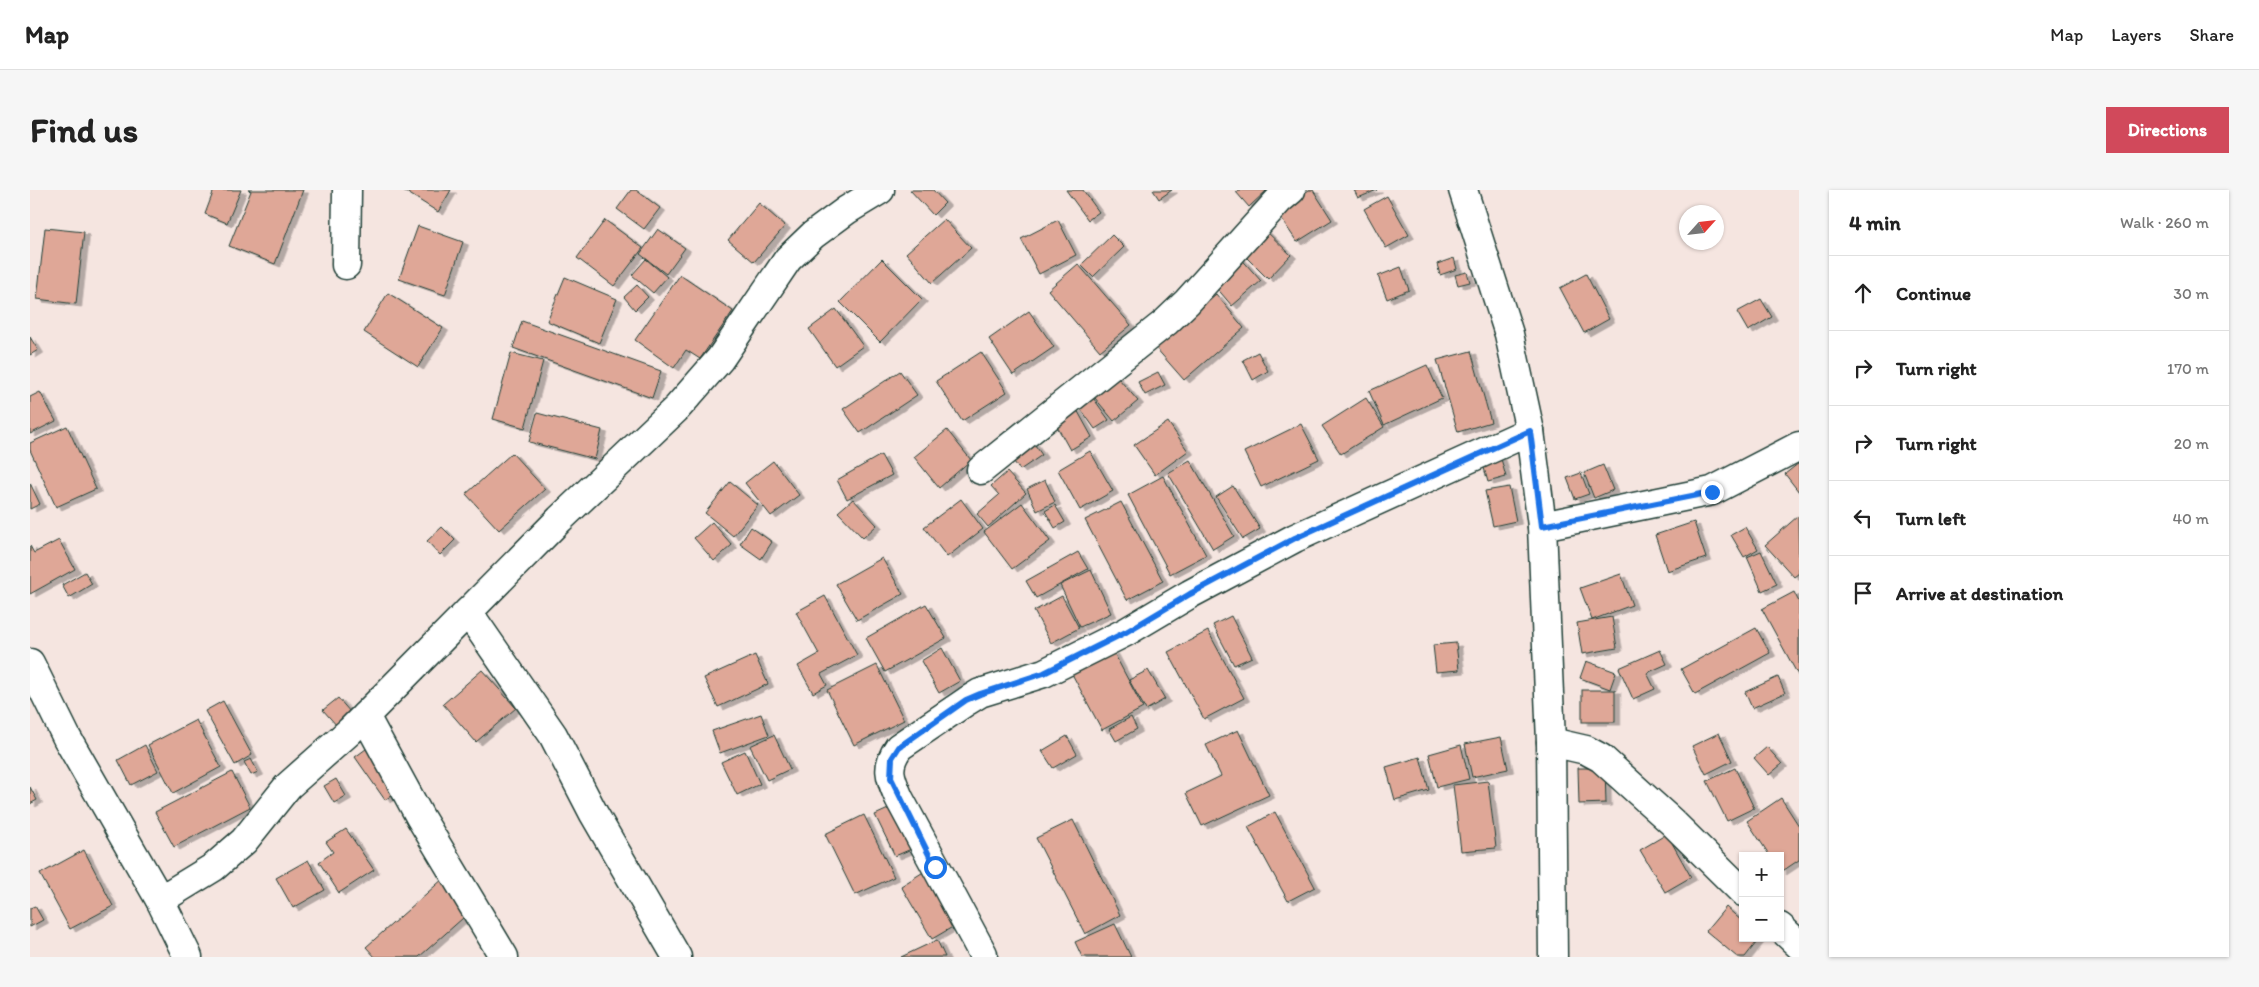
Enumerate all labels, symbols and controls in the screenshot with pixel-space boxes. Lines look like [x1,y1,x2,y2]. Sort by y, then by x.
text: Map [25,20,69,49]
text: Map [2050,24,2083,46]
text: Layers [2111,24,2161,46]
text: Share [2189,24,2234,46]
button: Directions [2106,107,2229,153]
text: Find us [30,109,138,151]
north arrow [1679,205,1724,250]
text: 4 min [1849,210,1901,235]
text: Walk · 260 m [2120,213,2209,232]
icon: ahead [1849,279,1877,307]
text: Continue [1896,282,1971,305]
text: 30 m [2173,284,2209,303]
icon: right [1849,354,1877,382]
text: Turn right [1896,357,1977,380]
text: 170 m [2167,359,2209,378]
icon: right [1849,429,1877,457]
text: Turn right [1896,432,1977,455]
text: 20 m [2174,434,2209,453]
route end [1701,481,1724,504]
icon: left [1849,504,1877,532]
text: Turn left [1896,507,1966,530]
text: 40 m [2172,509,2209,528]
icon: arrive [1849,579,1877,607]
text: Arrive at destination [1896,582,2063,605]
map controls [1739,852,1784,942]
button: + [1739,852,1784,897]
route start [924,856,947,879]
button: − [1739,897,1784,942]

